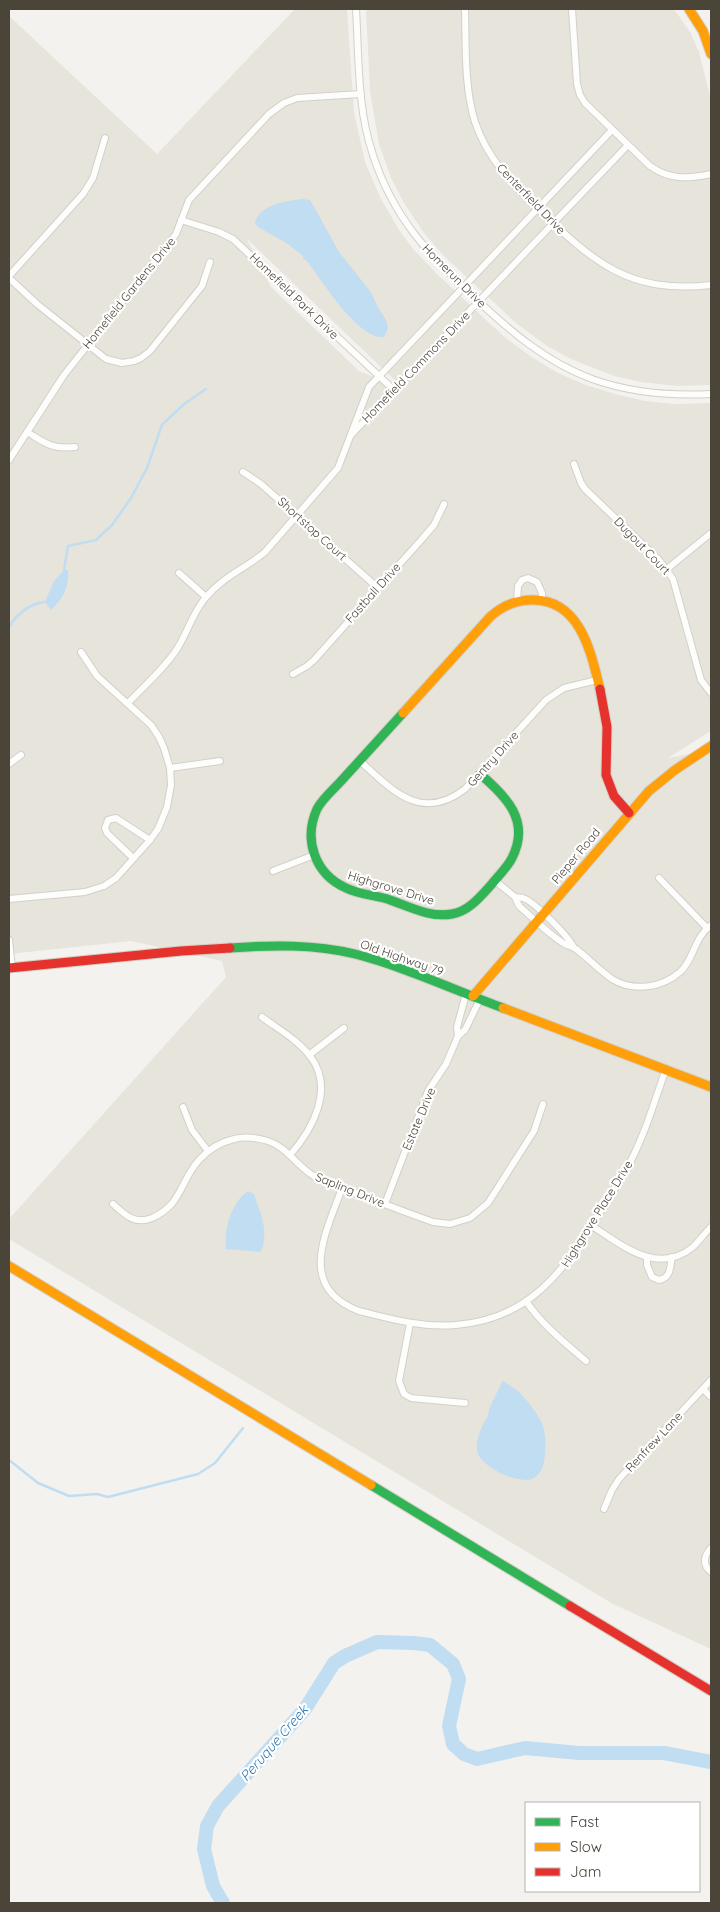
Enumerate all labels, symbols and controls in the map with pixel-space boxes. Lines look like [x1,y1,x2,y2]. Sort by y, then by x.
street label: Centerfield Drive [494,160,569,237]
street label: Homefield Gardens Drive [79,234,178,352]
street label: Homerun Drive [419,241,490,311]
street label: Homefield Park Drive [247,249,342,342]
street label: Homefield Commons Drive [358,308,473,426]
street label: Shortstop Court [275,494,350,564]
street label: Dugout Court [611,514,674,578]
street label: Fastball Drive [342,559,404,626]
street label: Gentry Drive [464,728,522,790]
street label: Pieper Road [548,825,603,887]
street label: Highgrove Drive [346,867,436,908]
street label: Old Highway 79 [359,936,446,979]
street label: Estate Drive [399,1085,439,1152]
street label: Highgrove Place Drive [558,1157,636,1270]
street label: Sapling Drive [313,1169,387,1210]
street label: Renfrew Lane [622,1408,685,1475]
water label: Peruque Creek [236,1700,313,1785]
legend [525,1802,700,1892]
text: Fast [570,1812,599,1831]
text: Slow [570,1837,602,1856]
text: Jam [570,1862,601,1881]

